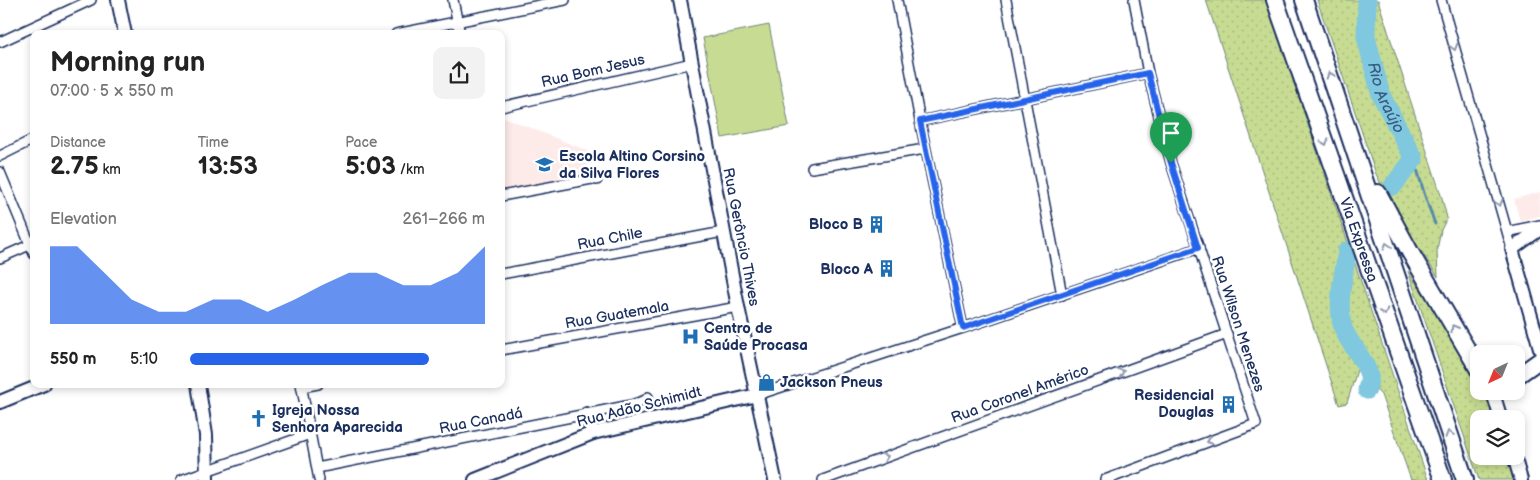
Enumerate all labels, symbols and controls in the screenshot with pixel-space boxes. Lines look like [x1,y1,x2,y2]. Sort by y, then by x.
one-way arrow [1449,42,1459,50]
text: Morning run [50,46,205,79]
button: share [433,47,485,99]
street label: Rua Bom Jesus [539,50,647,92]
water label: Rio Araújo [1363,60,1409,136]
one-way arrow [1325,71,1335,79]
text: 07:00 · 5 × 550 m [50,82,173,101]
pin [1150,112,1192,163]
icon: arrive [1157,119,1185,147]
text: Distance [50,134,106,151]
text: Time [198,134,229,151]
text: Pace [345,134,377,151]
one-way arrow [1319,138,1329,146]
place label: Escola Altino Corsino da Silva Flores [559,147,706,183]
text: 2.75 [50,151,99,182]
text: 13:53 [198,151,258,182]
text: 5:03 [345,151,396,182]
school or university icon: Escola Altino Corsino da Silva Flores [535,155,555,175]
text: km [99,161,121,178]
text: /km [396,161,424,178]
street label: Rua Gerôncio Thives [718,166,764,308]
street label: Via Expressa [1335,195,1382,285]
one-way arrow [1494,198,1504,207]
text: Elevation [50,210,117,229]
text: 261–266 m [403,210,485,229]
building icon: Bloco B [867,214,887,234]
place label: Bloco B [809,215,863,234]
street label: Rua Chile [576,223,644,255]
one-way arrow [1383,243,1393,251]
street label: Rua Wilson Menezes [1207,254,1269,395]
building icon: Bloco A [877,259,897,279]
place label: Bloco A [820,260,874,279]
street label: Rua Guatemala [563,296,671,334]
one-way arrow [1378,308,1388,316]
place label: Centro de Saúde Procasa [704,319,808,355]
one-way arrow [1451,324,1461,333]
hospital icon: Centro de Saúde Procasa [680,327,700,347]
north arrow [1470,345,1525,400]
map controls [1470,345,1525,465]
text: 550 m [50,350,96,369]
text: 5:10 [130,350,158,369]
street label: Rua Coronel Américo [949,360,1091,428]
one-way arrow [1116,368,1124,378]
shop icon: Jackson Pneus [756,372,776,392]
place label: Jackson Pneus [780,373,883,392]
street label: Rua Adão Schimidt [575,382,704,432]
place label: Residencial Douglas [1134,386,1214,422]
building icon: Residencial Douglas [1218,394,1238,414]
place label: Igreja Nossa Senhora Aparecida [272,401,403,437]
street label: Rua Canadá [438,404,524,438]
church icon: Igreja Nossa Senhora Aparecida [248,409,268,429]
button: layers [1470,410,1525,465]
one-way arrow [1445,430,1455,438]
one-way arrow [1206,435,1215,445]
one-way arrow [881,453,889,463]

